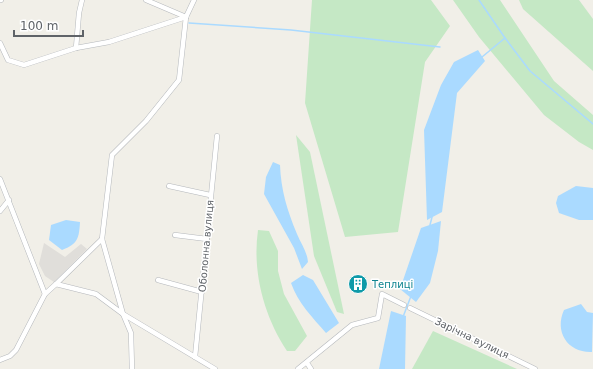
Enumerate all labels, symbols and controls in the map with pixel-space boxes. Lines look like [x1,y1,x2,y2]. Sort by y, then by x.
scale bar [14,12,83,38]
text: 100 m [20,19,58,33]
street label: Оболонна вулиця [196,199,216,293]
building icon: Теплиці [347,273,369,295]
place label: Теплиці [371,279,413,290]
street label: Зарічна вулиця [433,315,511,361]

